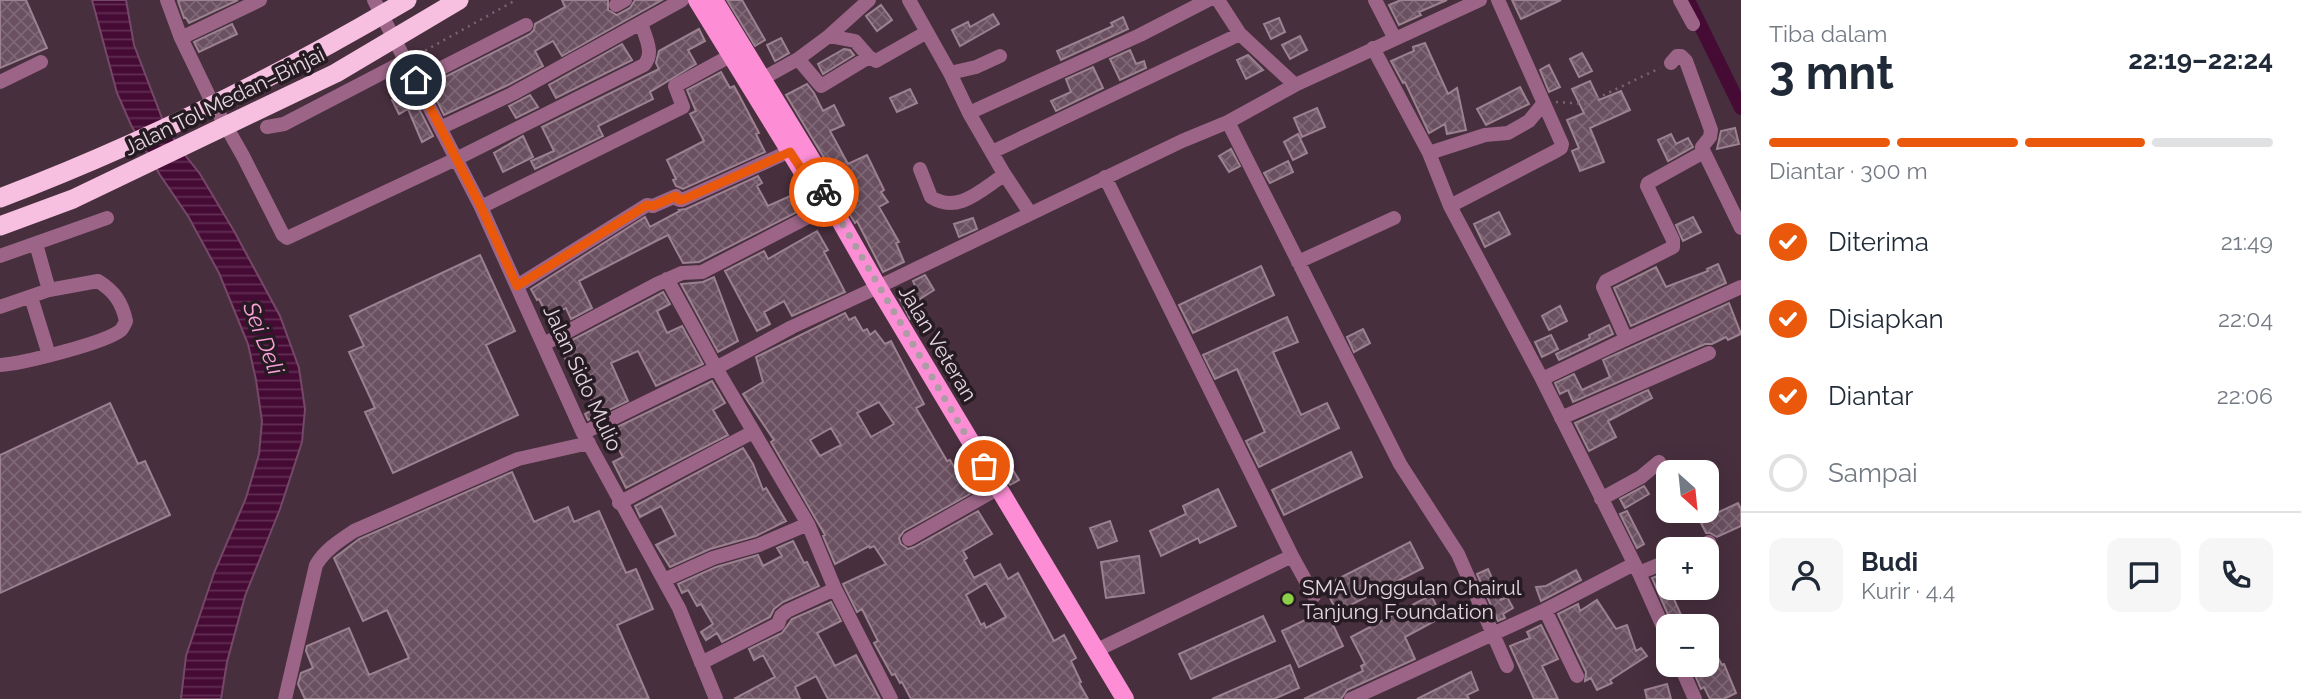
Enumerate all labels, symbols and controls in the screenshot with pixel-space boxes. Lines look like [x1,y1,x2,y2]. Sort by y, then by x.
text: Tiba dalam [1769,20,1887,47]
street label: Jalan Tol Medan–Binjai [120,42,328,160]
text: 22:19–22:24 [2128,45,2273,75]
text: 3 mnt [1769,46,1894,100]
pin [386,50,446,110]
icon: home [397,61,435,99]
courier [789,157,859,227]
text: Diantar · 300 m [1769,157,1928,184]
icon: bike [805,173,843,211]
icon: check [1769,223,1807,261]
text: Diterima [1828,227,1929,257]
text: 21:49 [2221,228,2273,255]
street label: Jalan Veteran [894,281,982,405]
water label: Sei Deli [238,297,291,379]
icon: check [1769,300,1807,338]
street label: Jalan Sido Mulio [538,301,628,455]
text: Disiapkan [1828,304,1944,334]
text: 22:04 [2218,305,2273,332]
icon: check [1769,377,1807,415]
text: Diantar [1828,381,1913,411]
text: 22:06 [2217,382,2273,409]
pin [954,436,1014,496]
icon: bag [965,447,1003,485]
text: Sampai [1828,458,1918,488]
north arrow [1656,460,1718,523]
map controls [1656,460,1719,677]
button: + [1656,537,1719,600]
button: person [1769,538,1843,612]
button: chat [2107,538,2181,612]
button: phone [2199,538,2273,612]
text: Budi [1861,547,1918,577]
place label: SMA Unggulan Chairul Tanjung Foundation [1302,575,1522,624]
text: Kurir · 4.4 [1861,577,1955,604]
marker: SMA Unggulan Chairul Tanjung Foundation [1280,591,1296,607]
button: − [1656,614,1719,677]

